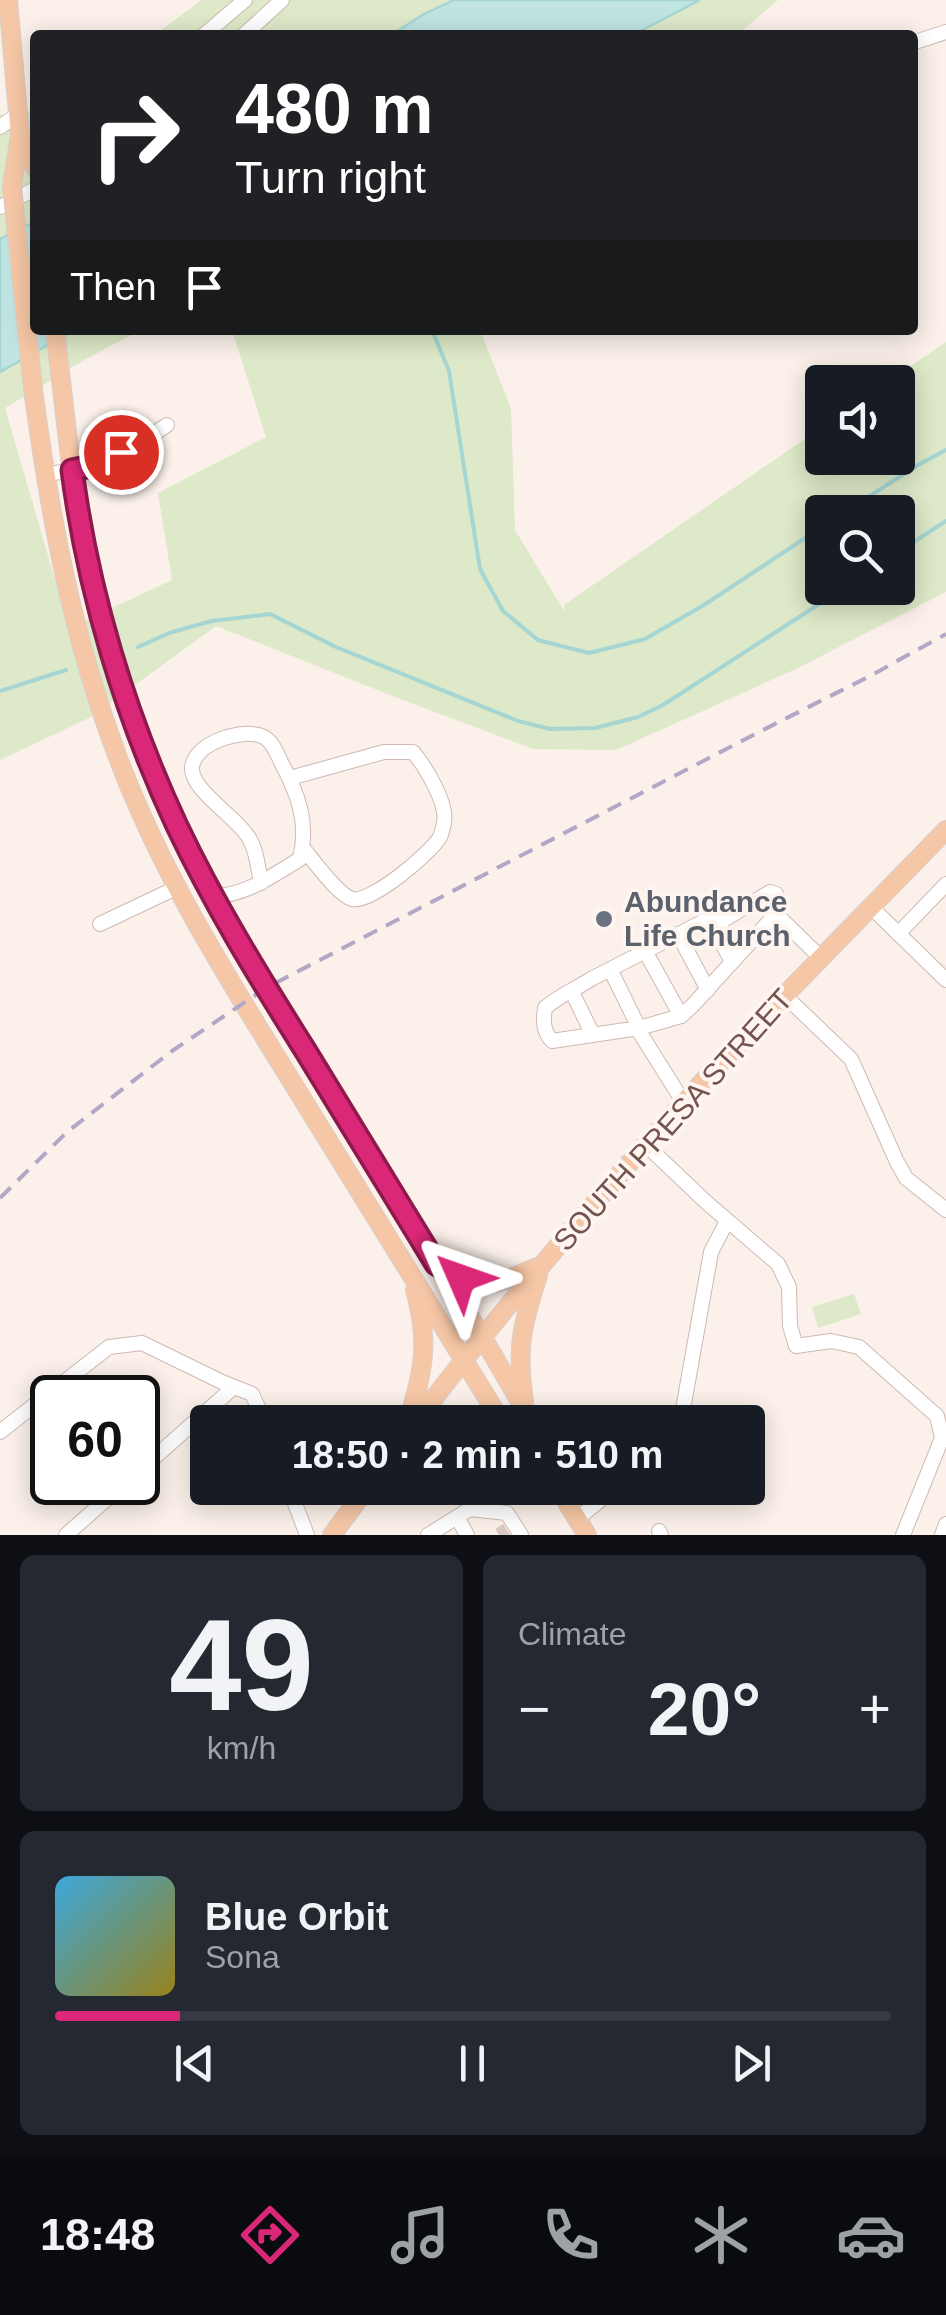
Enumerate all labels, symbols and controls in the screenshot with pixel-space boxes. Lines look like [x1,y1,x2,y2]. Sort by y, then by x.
icon: right [70,70,200,200]
text: 480 m [235,70,433,148]
text: Turn right [235,152,426,203]
icon: arrive [177,260,232,315]
text: Then [70,266,157,308]
map controls [805,365,915,605]
button: sound [805,365,915,475]
pin [79,410,164,495]
icon: arrive [94,425,149,480]
button: search [805,495,915,605]
place label: Abundance Life Church [624,885,791,952]
marker: Abundance Life Church [593,908,615,930]
street label: SOUTH PRESA STREET [547,982,799,1257]
position arrow [409,1226,513,1330]
speed limit sign: 60 [30,1375,160,1505]
text: 18:50 · 2 min · 510 m [292,1434,663,1476]
text: 49 [169,1592,314,1738]
text: Climate [518,1616,626,1652]
text: 20° [648,1667,761,1751]
text: − [518,1678,550,1740]
text: + [859,1678,891,1740]
text: km/h [207,1730,276,1766]
text: Blue Orbit [205,1896,389,1938]
text: Sona [205,1939,280,1975]
icon: previous [167,2036,222,2091]
icon: pause [445,2036,500,2091]
icon: next [724,2036,779,2091]
icon: directions [235,2200,305,2270]
icon: music [385,2200,455,2270]
icon: phone [536,2200,606,2270]
icon: climate [686,2200,756,2270]
icon: car [836,2200,906,2270]
text: 18:48 [40,2209,155,2260]

